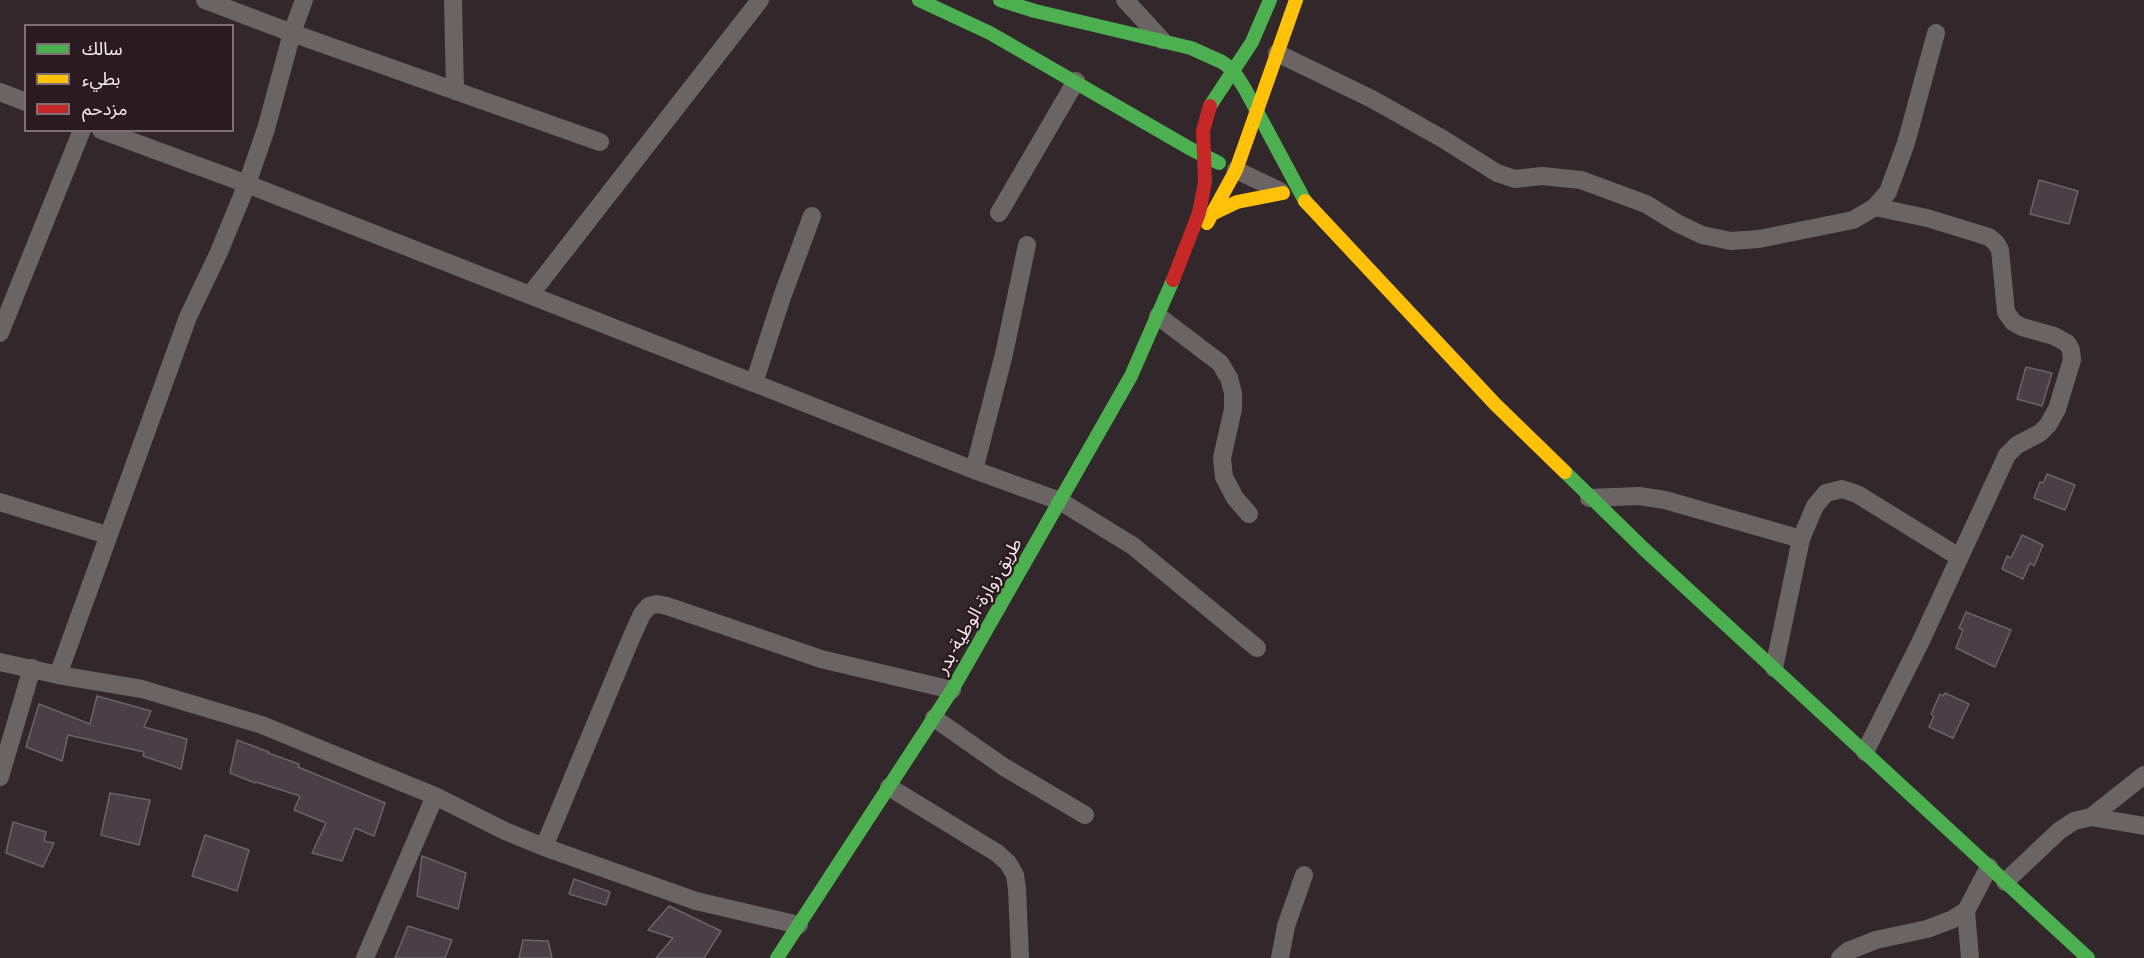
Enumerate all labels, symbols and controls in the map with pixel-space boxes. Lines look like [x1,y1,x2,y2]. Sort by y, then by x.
legend [24,24,234,132]
text: سالك [82,38,123,59]
text: بطيء [82,68,120,89]
text: مزدحم [82,98,127,119]
street label: طريق زوارة- الوطية- بدر [931,534,1027,678]

